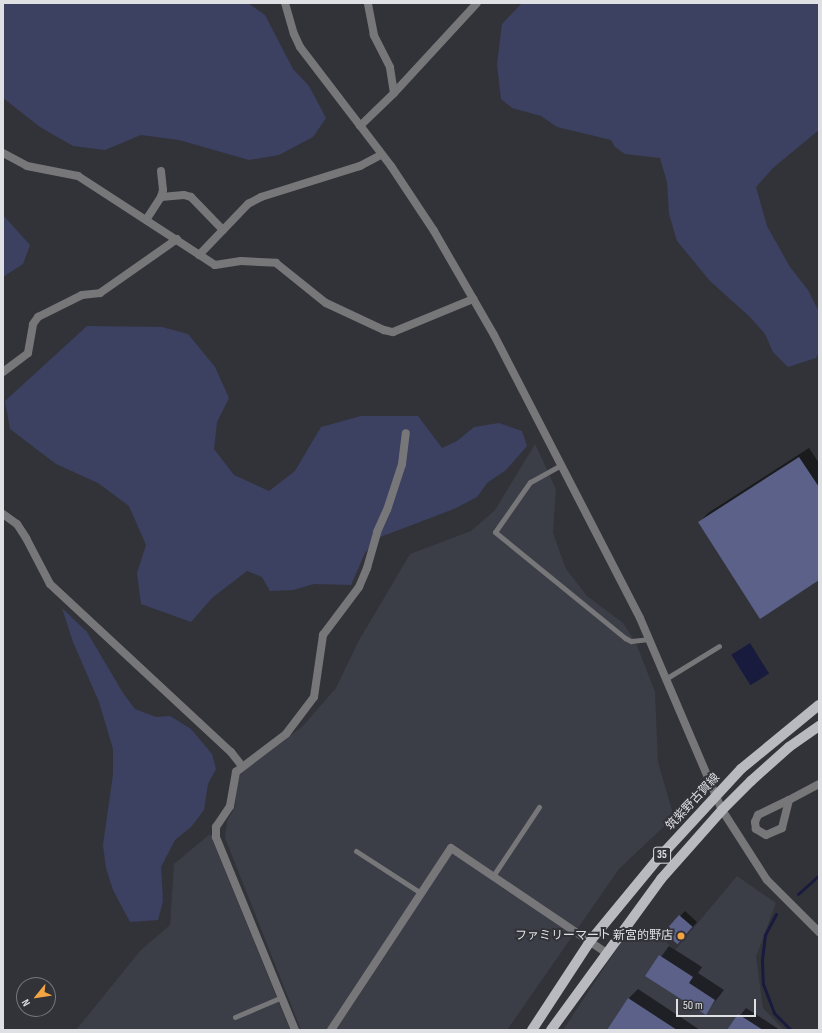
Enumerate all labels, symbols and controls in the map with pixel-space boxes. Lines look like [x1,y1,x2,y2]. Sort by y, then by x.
street label: 筑紫野古賀線 [663,771,723,833]
road number: 35 [653,846,671,864]
place label: ファミリーマート 新宮的野店 [515,929,673,943]
marker: ファミリーマート 新宮的野店 [676,931,686,941]
north arrow [16,977,56,1017]
scale bar [678,991,758,1017]
text: N [19,997,33,1009]
text: 50 m [683,998,703,1013]

